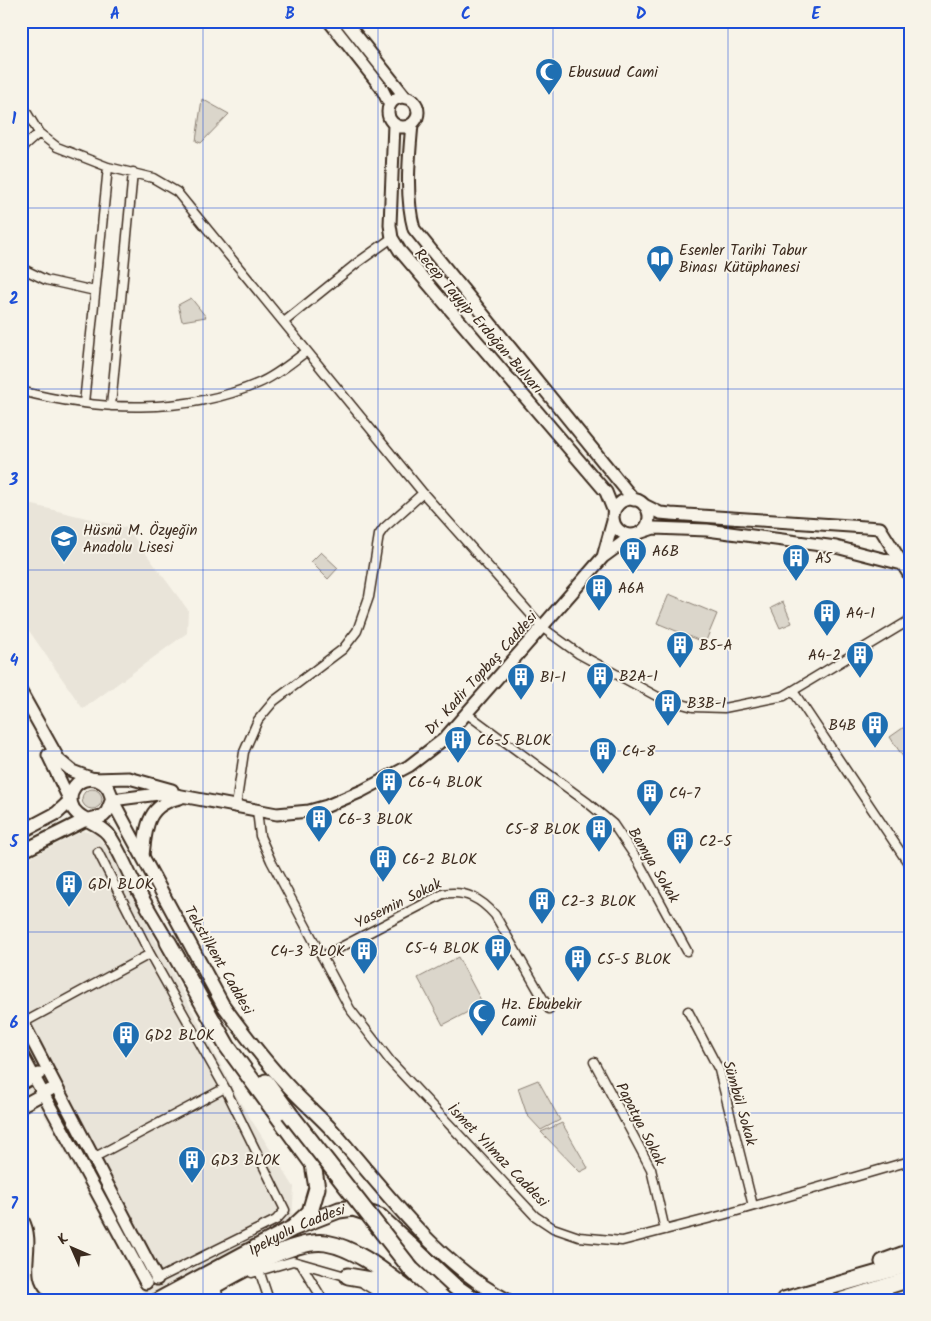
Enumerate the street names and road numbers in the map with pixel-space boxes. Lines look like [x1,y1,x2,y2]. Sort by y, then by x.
street label: Recep Tayyip Erdoğan Bulvarı [408,243,549,400]
street label: Dr. Kadir Topbaş Caddesi [420,605,545,741]
street label: Bamya Sokak [621,823,686,909]
street label: Yasemin Sokak [351,872,447,935]
street label: Tekstilkent Caddesi [177,901,260,1021]
street label: Sümbül Sokak [715,1058,763,1150]
street label: Papatya Sokak [609,1078,672,1171]
street label: İsmet Yılmaz Caddesi [441,1098,555,1214]
street label: İpekyolu Caddesi [244,1198,348,1263]

